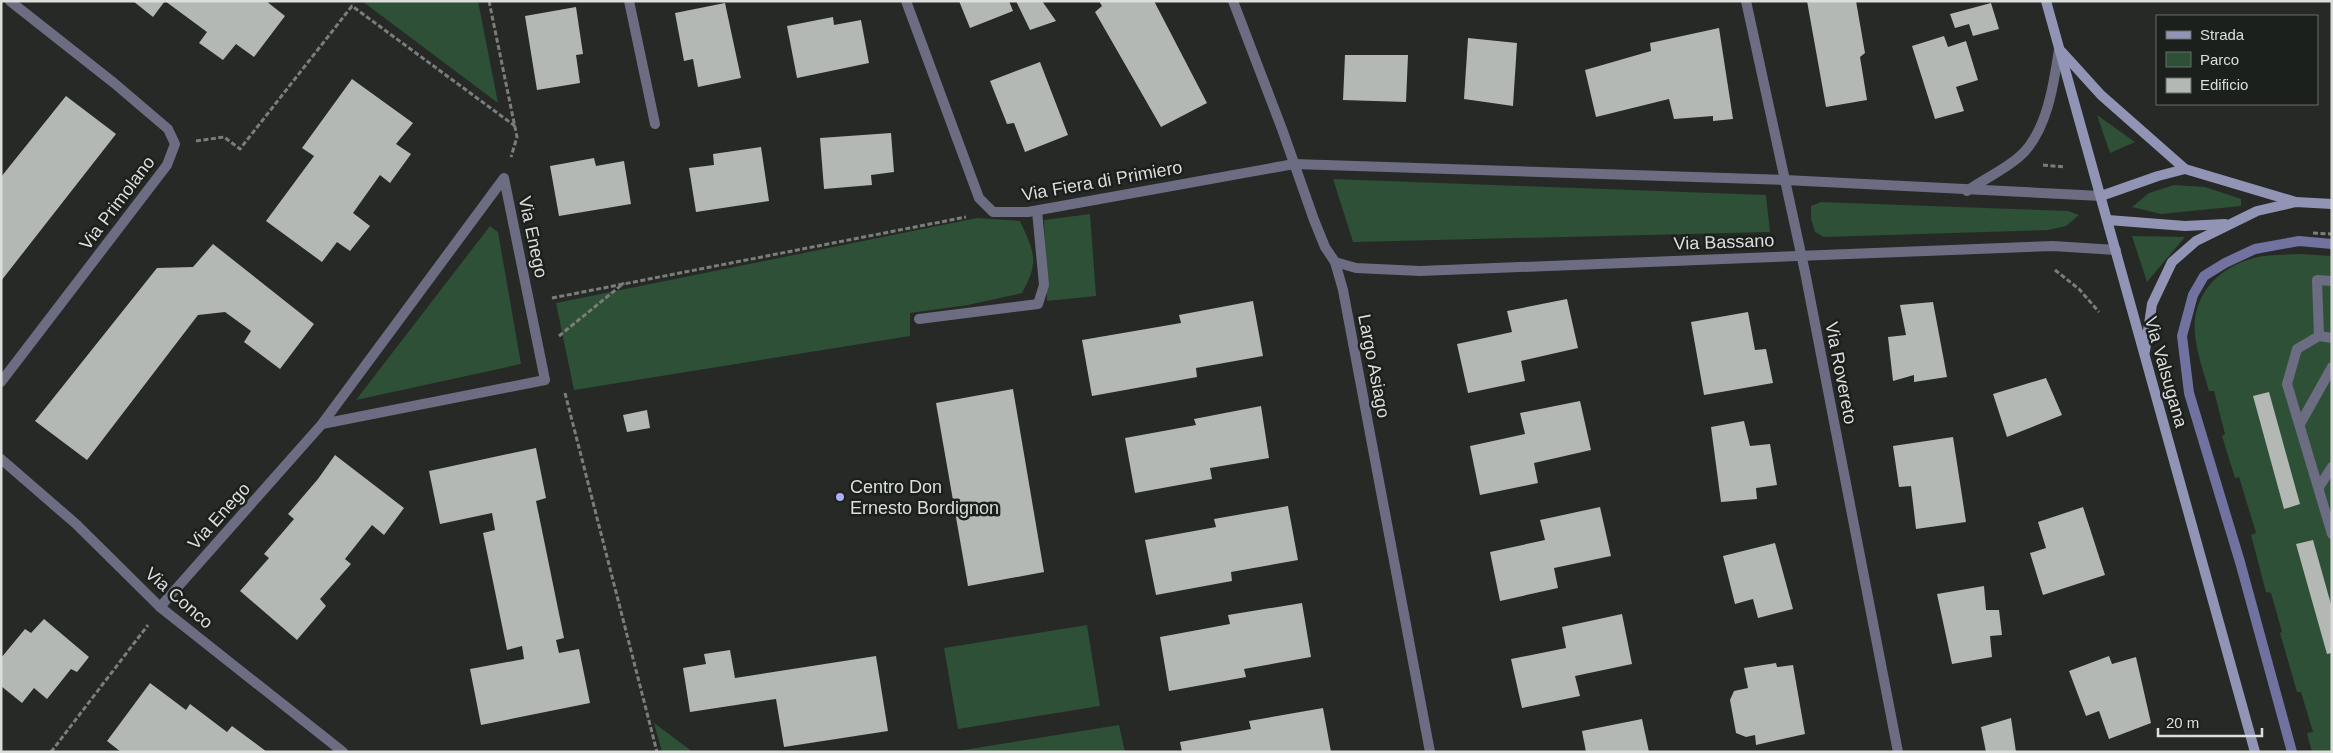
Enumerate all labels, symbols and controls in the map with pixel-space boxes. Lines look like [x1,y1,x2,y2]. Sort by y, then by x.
legend [2156,15,2318,105]
text: Strada [2200,26,2245,43]
text: Parco [2200,51,2239,68]
text: Edificio [2200,76,2248,93]
street label: Via Primolano [75,152,159,254]
street label: Via Fiera di Primiero [1020,157,1184,205]
street label: Via Enego [515,194,551,280]
street label: Via Bassano [1673,230,1775,254]
street label: Largo Asiago [1354,313,1394,419]
street label: Via Valsugana [2141,314,2192,431]
street label: Via Rovereto [1821,320,1861,426]
place label: Centro Don Ernesto Bordignon [850,477,999,518]
street label: Via Enego [184,479,254,553]
marker: Centro Don Ernesto Bordignon [834,491,846,503]
street label: Via Conco [141,563,217,633]
scale bar [2158,706,2262,738]
text: 20 m [2166,714,2199,731]

